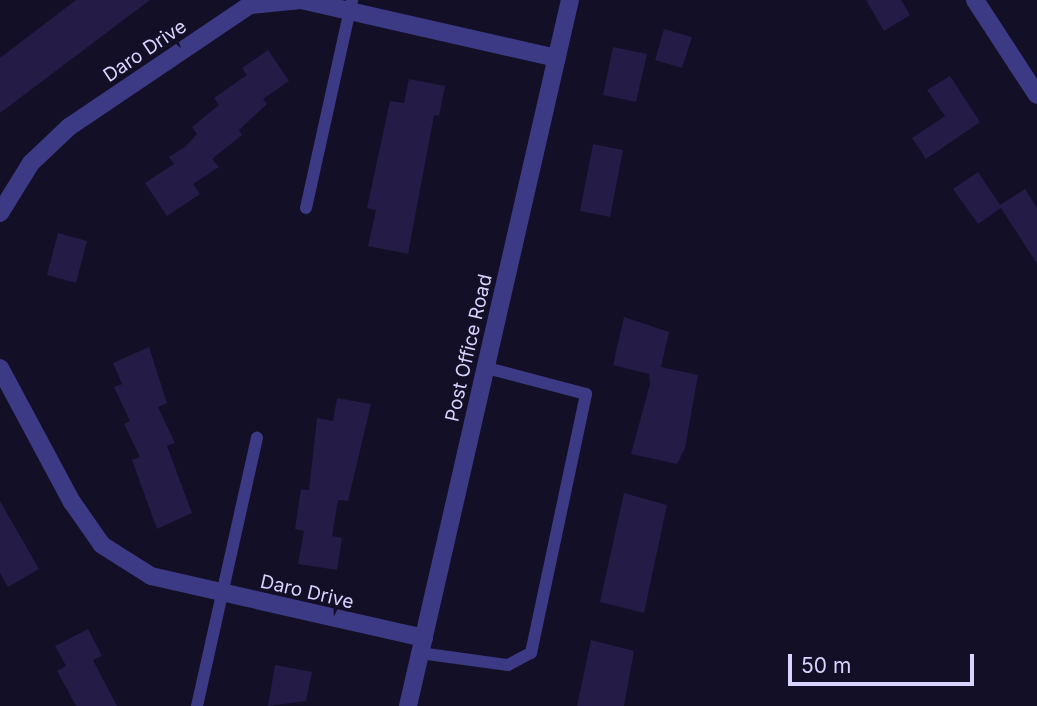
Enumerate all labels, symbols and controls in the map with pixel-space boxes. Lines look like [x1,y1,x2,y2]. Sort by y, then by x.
street label: Daro Drive [99,15,191,87]
street label: Post Office Road [441,272,497,424]
street label: Daro Drive [258,570,356,614]
scale bar [792,640,978,684]
text: 50 m [801,653,851,678]

